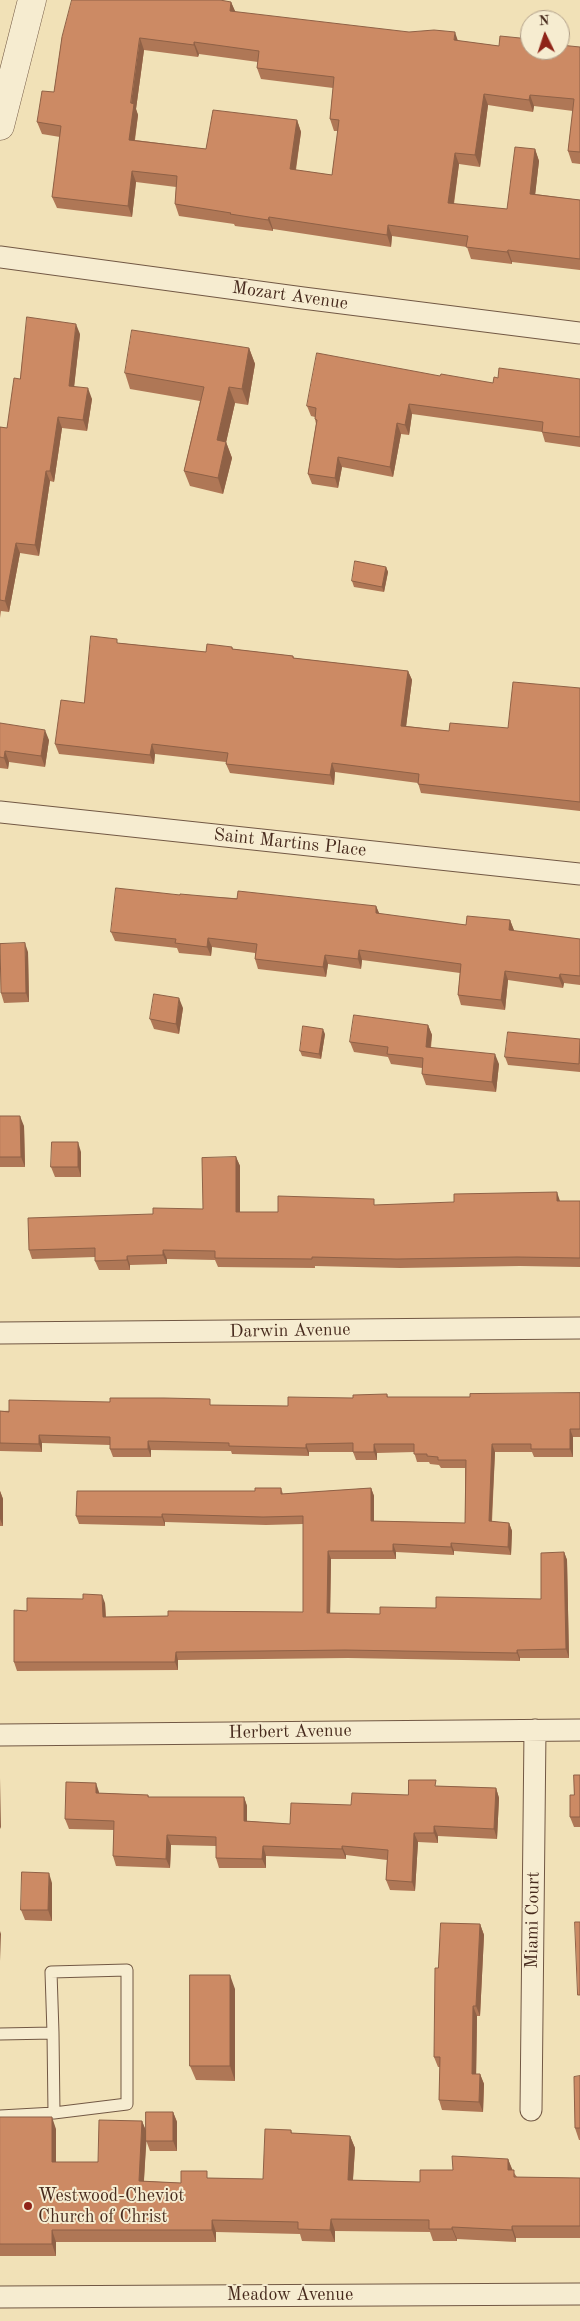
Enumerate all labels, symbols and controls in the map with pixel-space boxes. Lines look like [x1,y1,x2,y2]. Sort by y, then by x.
north arrow [520,10,570,60]
text: N [538,14,550,28]
street label: Mozart Avenue [231,277,349,315]
street label: Saint Martins Place [213,824,367,862]
street label: Darwin Avenue [229,1319,351,1343]
street label: Herbert Avenue [228,1720,352,1744]
street label: Miami Court [521,1871,545,1969]
place label: Westwood-Cheviot Church of Christ [38,2185,185,2228]
marker: Westwood-Cheviot Church of Christ [22,2200,34,2212]
street label: Meadow Avenue [227,2284,353,2306]

